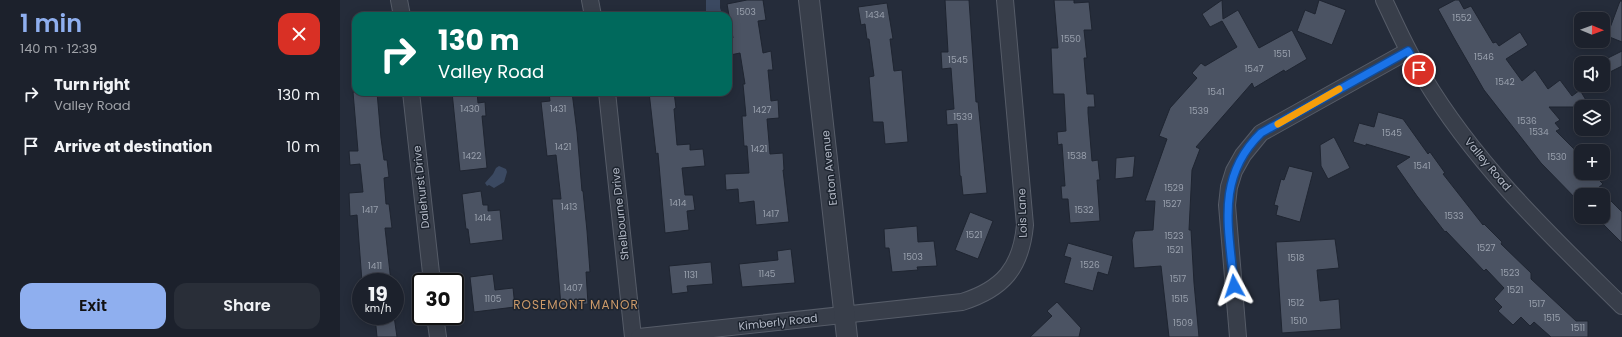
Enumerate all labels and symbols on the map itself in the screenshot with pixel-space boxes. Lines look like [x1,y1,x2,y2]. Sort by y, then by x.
house number: 1503 [736,6,756,18]
house number: 1434 [865,9,885,21]
house number: 1552 [1452,12,1472,24]
north arrow [1574,12,1610,48]
house number: 1550 [1061,33,1081,45]
house number: 1551 [1273,48,1291,60]
house number: 1546 [1474,51,1494,63]
pin [1402,53,1436,87]
house number: 1545 [948,54,968,66]
house number: 1547 [1244,63,1264,75]
house number: 1542 [1495,76,1515,88]
house number: 1541 [1207,86,1225,98]
house number: 1430 [460,103,480,115]
house number: 1431 [550,103,566,115]
house number: 1427 [753,104,771,116]
house number: 1539 [1189,105,1209,117]
house number: 1539 [953,111,973,123]
house number: 1536 [1517,115,1537,127]
house number: 1534 [1529,126,1549,138]
house number: 1545 [1382,127,1402,139]
street label: Eaton Avenue [817,129,841,206]
street label: Valley Road [1461,134,1515,194]
house number: 1421 [555,141,571,153]
house number: 1421 [751,143,767,155]
street label: Dalehurst Drive [409,145,433,229]
house number: 1422 [463,150,481,162]
house number: 1538 [1067,150,1087,162]
house number: 1530 [1547,151,1567,163]
house number: 1541 [1413,160,1431,172]
street label: Shelbourne Drive [607,167,633,261]
house number: 1529 [1164,182,1184,194]
street label: Lois Lane [1013,188,1031,238]
house number: 1414 [669,197,687,209]
house number: 1527 [1163,198,1181,210]
house number: 1413 [561,201,577,213]
house number: 1417 [362,204,378,216]
house number: 1532 [1074,204,1094,216]
house number: 1417 [763,208,779,220]
house number: 1533 [1444,210,1464,222]
house number: 1414 [474,212,492,224]
house number: 1521 [966,229,982,241]
house number: 1523 [1164,230,1184,242]
house number: 1527 [1477,242,1495,254]
house number: 1521 [1167,244,1183,256]
house number: 1503 [903,251,923,263]
house number: 1518 [1287,252,1305,264]
house number: 1526 [1080,259,1100,271]
house number: 1411 [368,260,382,272]
position arrow [1213,265,1255,307]
house number: 1523 [1500,267,1520,279]
house number: 1145 [758,268,776,280]
house number: 1131 [684,269,698,281]
speed limit sign: 30 [412,273,464,325]
house number: 1517 [1170,273,1186,285]
house number: 1407 [563,282,583,294]
house number: 1521 [1507,284,1523,296]
house number: 1105 [484,293,502,305]
house number: 1515 [1171,293,1189,305]
district label: ROSEMONT MANOR [513,296,639,313]
house number: 1512 [1288,297,1304,309]
house number: 1517 [1529,298,1545,310]
street label: Kimberly Road [738,310,818,334]
house number: 1515 [1543,312,1561,324]
house number: 1510 [1290,315,1308,327]
house number: 1509 [1173,317,1193,329]
house number: 1511 [1571,322,1585,334]

